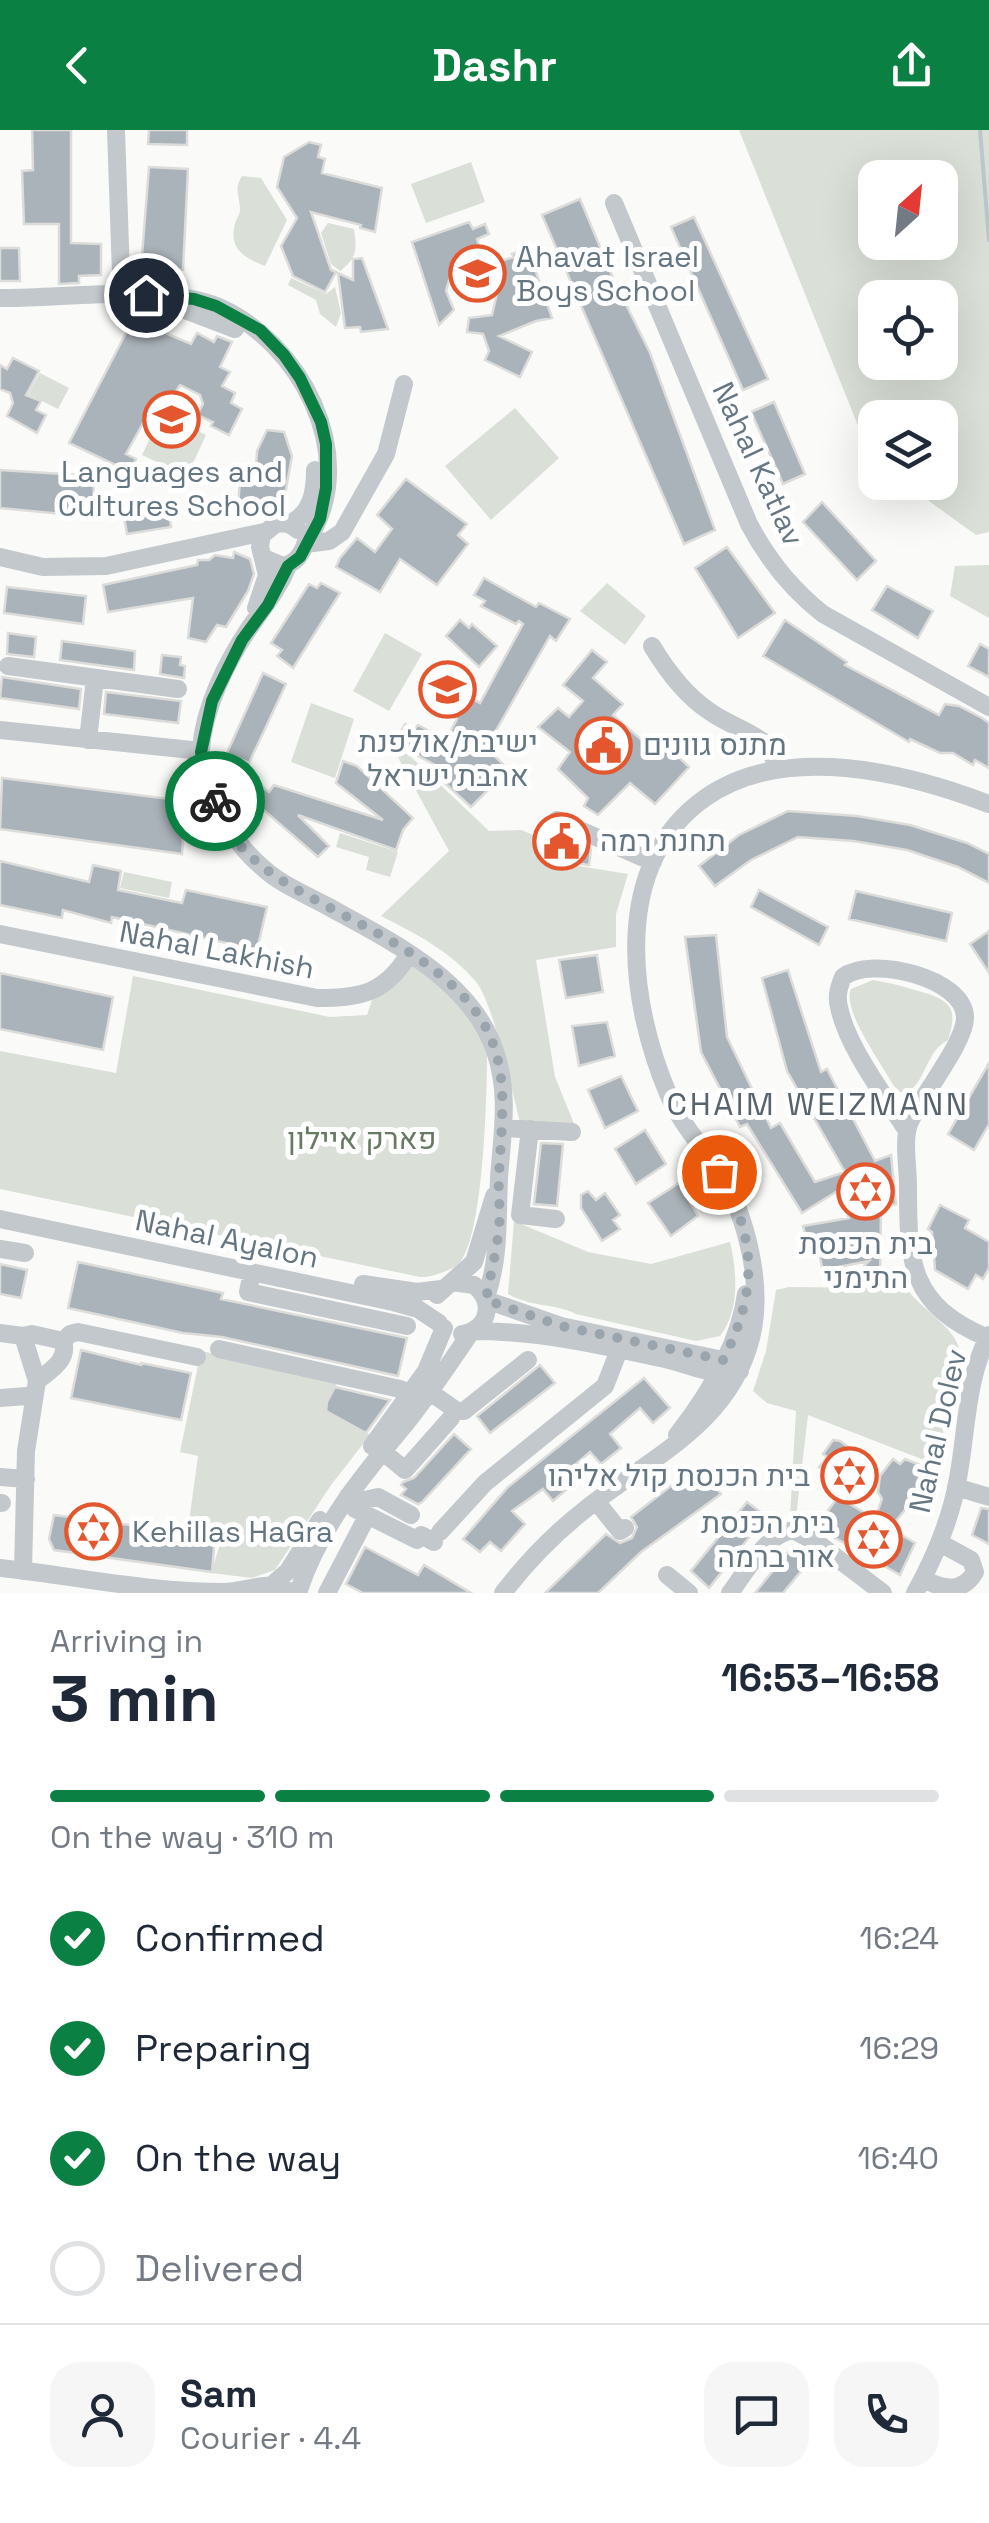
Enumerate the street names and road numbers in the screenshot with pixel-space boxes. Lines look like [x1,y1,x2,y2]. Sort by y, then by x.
street label: Nahal Katlav [704,376,813,552]
street label: Nahal Lakhish [116,912,318,988]
street label: Nahal Ayalon [132,1200,322,1277]
street label: Nahal Dolev [900,1345,975,1517]

